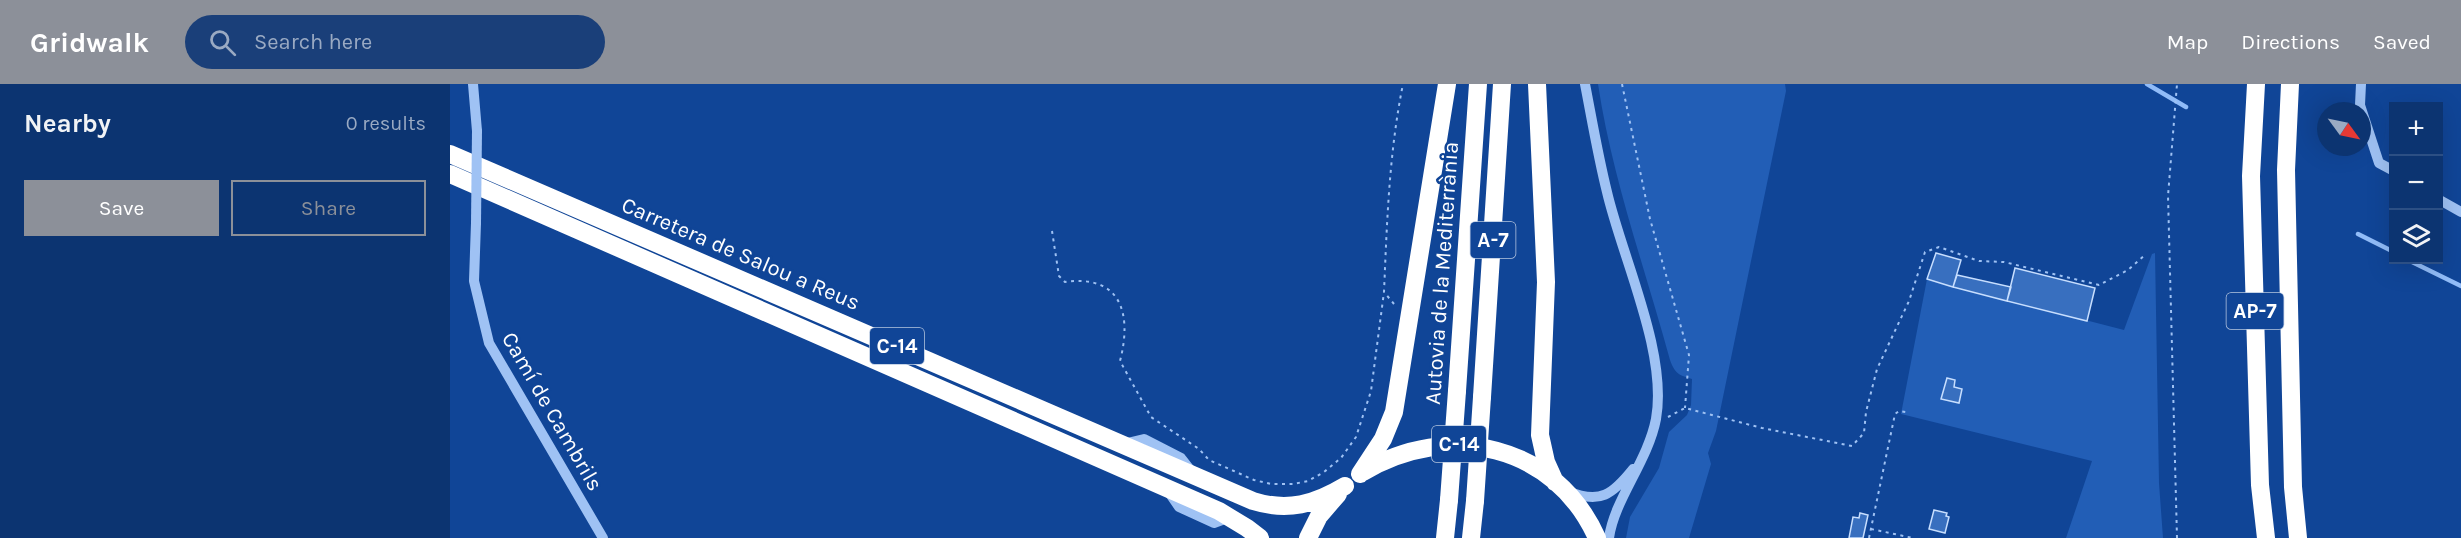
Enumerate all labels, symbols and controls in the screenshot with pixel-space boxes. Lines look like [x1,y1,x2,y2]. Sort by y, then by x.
search box [185,15,605,69]
text: Gridwalk [30,26,149,59]
icon: search [206,26,239,59]
text: Search here [254,29,372,55]
text: Map [2167,30,2208,54]
text: Directions [2241,30,2340,54]
text: Saved [2373,30,2431,54]
north arrow [2317,102,2371,156]
map controls [2389,102,2443,264]
button: + [2389,102,2443,156]
text: Nearby [24,108,111,139]
text: 0 results [346,112,426,135]
street label: Autovia de la Mediterrània [1420,141,1464,405]
button: − [2389,156,2443,210]
button: Save [24,180,219,236]
button: Share [231,180,426,236]
street label: Carretera de Salou a Reus [618,192,864,316]
button: layers [2389,210,2443,264]
road number: A-7 [1470,222,1516,258]
road number: AP-7 [2226,293,2284,329]
street label: Camí de Cambrils [496,328,608,495]
road number: C-14 [870,328,924,364]
road number: C-14 [1432,426,1486,462]

